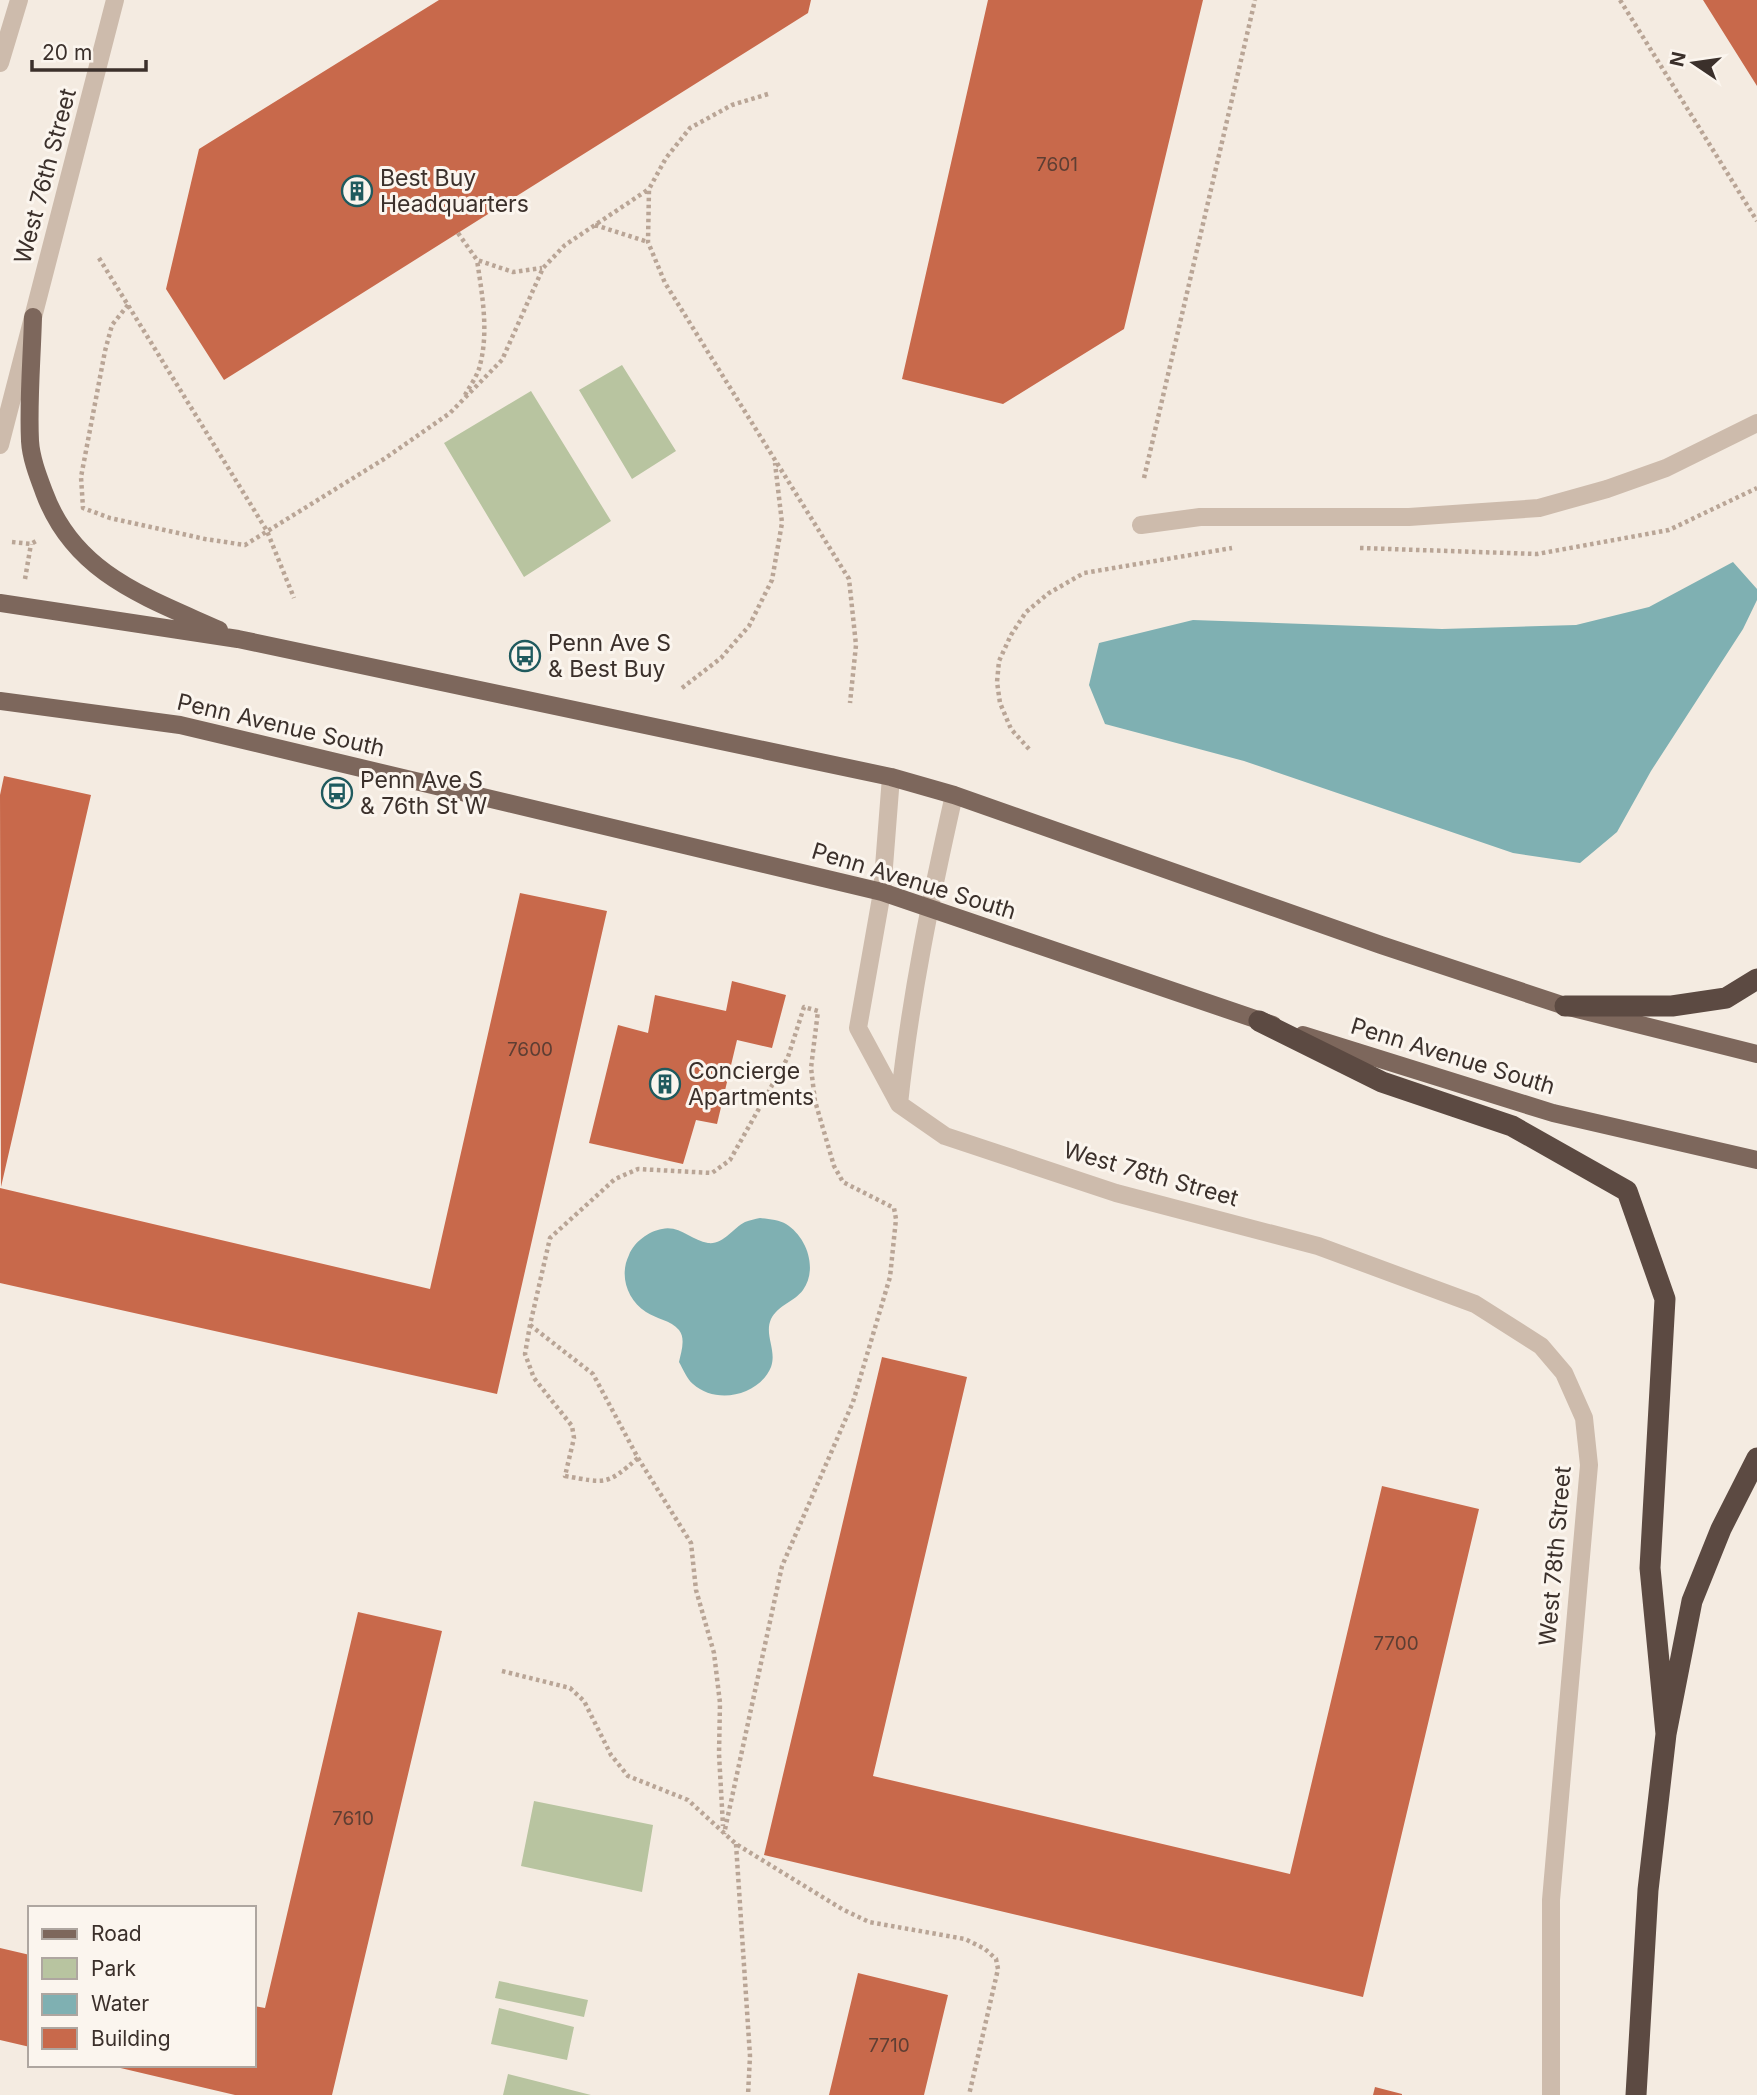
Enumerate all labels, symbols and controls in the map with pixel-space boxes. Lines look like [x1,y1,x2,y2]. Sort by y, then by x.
scale bar [32,28,145,72]
north arrow [1659,28,1729,98]
text: 20 m [42,40,92,65]
text: N [1665,50,1691,69]
street label: West 76th Street [8,85,82,267]
house number: 7601 [1036,153,1078,176]
place label: Best Buy Headquarters [380,164,529,218]
building icon: Best Buy Headquarters [340,174,374,208]
place label: Penn Ave S & Best Buy [548,629,671,683]
bus stop icon: Penn Ave S & Best Buy [508,639,542,673]
street label: Penn Avenue South [174,687,388,763]
place label: Penn Ave S & 76th St W [360,766,488,820]
bus stop icon: Penn Ave S & 76th St W [320,776,354,810]
street label: Penn Avenue South [808,837,1020,925]
street label: Penn Avenue South [1347,1012,1559,1100]
house number: 7600 [507,1038,553,1061]
place label: Concierge Apartments [688,1057,814,1111]
building icon: Concierge Apartments [648,1067,682,1101]
street label: West 78th Street [1060,1136,1242,1212]
street label: West 78th Street [1533,1464,1577,1647]
house number: 7700 [1373,1632,1419,1655]
house number: 7610 [332,1807,374,1830]
legend [28,1906,256,2067]
text: Road [91,1921,142,1946]
text: Park [91,1956,136,1981]
text: Water [91,1991,149,2016]
text: Building [91,2026,171,2051]
house number: 7710 [868,2034,910,2057]

